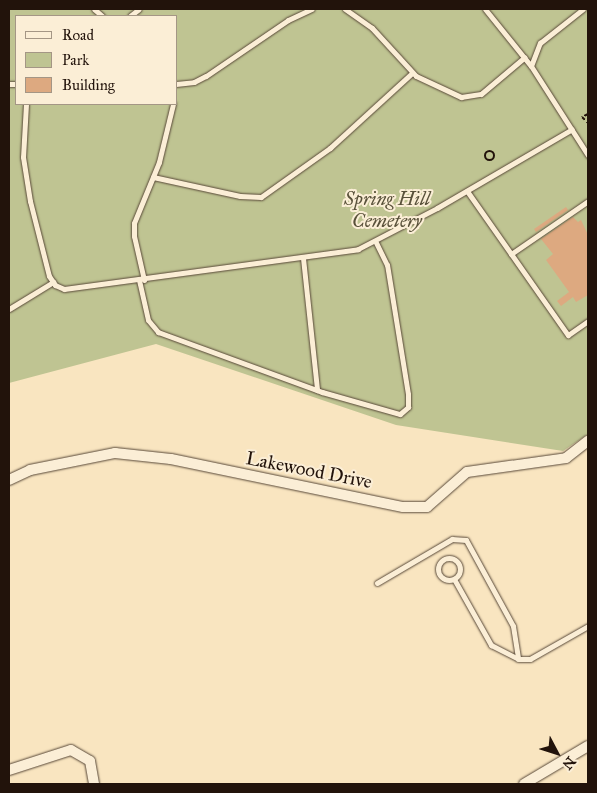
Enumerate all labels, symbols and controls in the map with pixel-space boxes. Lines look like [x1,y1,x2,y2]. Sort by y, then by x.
legend [15,15,178,105]
text: Road [62,26,94,44]
text: Park [62,51,89,69]
text: Building [62,76,115,94]
park label: Spring Hill Cemetery [344,188,430,232]
street label: Lakewood Drive [244,447,374,493]
north arrow [532,728,582,778]
text: N [559,753,579,773]

